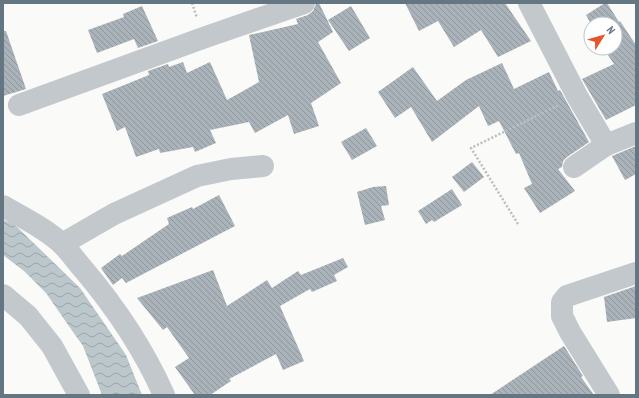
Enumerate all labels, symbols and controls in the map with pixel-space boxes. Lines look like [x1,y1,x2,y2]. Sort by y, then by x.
north arrow [583,16,623,56]
text: N [604,23,618,37]

